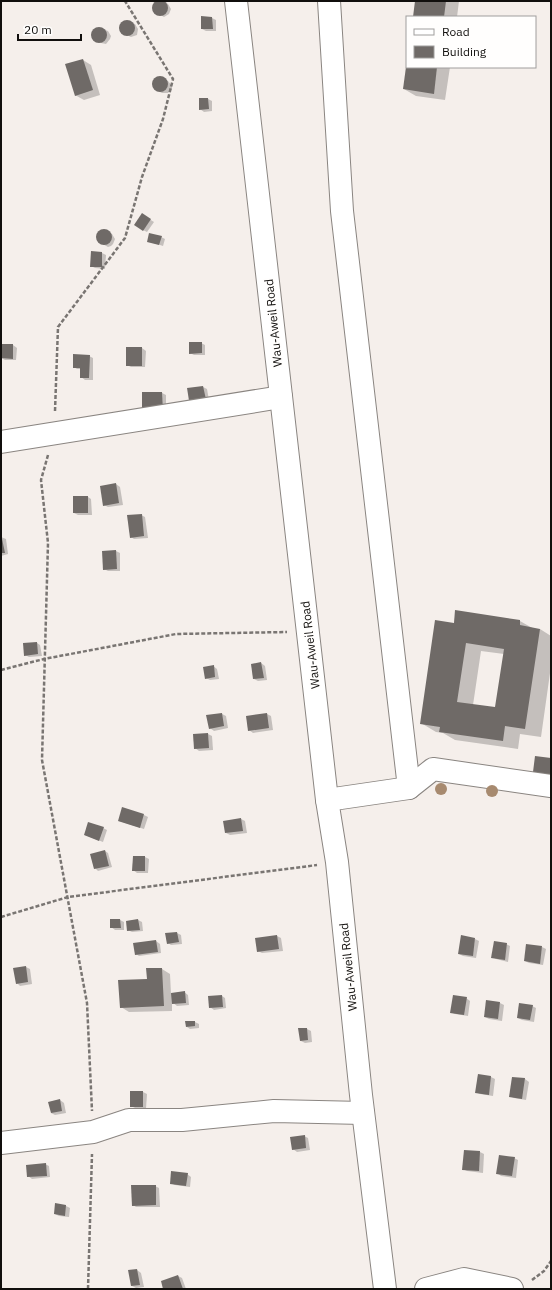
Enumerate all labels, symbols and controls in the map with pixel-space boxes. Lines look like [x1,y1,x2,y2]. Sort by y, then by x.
scale bar [18,16,81,42]
legend [406,16,536,68]
text: 20 m [24,22,52,37]
text: Road [442,24,470,39]
text: Building [442,44,487,59]
street label: Wau-Aweil Road [261,278,285,368]
street label: Wau-Aweil Road [297,600,323,690]
street label: Wau-Aweil Road [336,922,360,1012]

